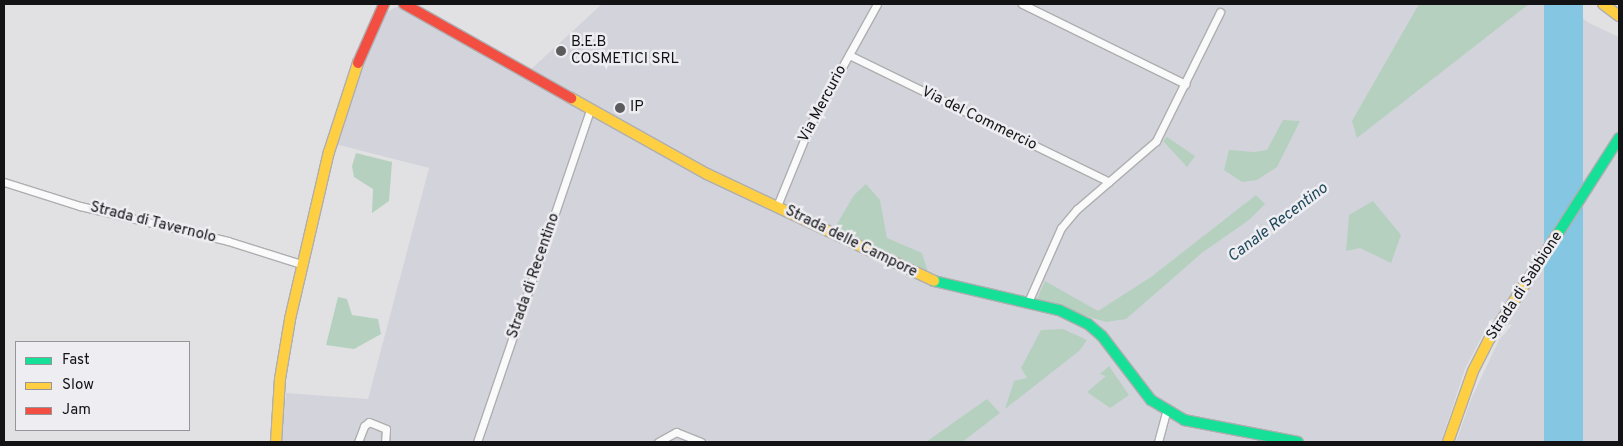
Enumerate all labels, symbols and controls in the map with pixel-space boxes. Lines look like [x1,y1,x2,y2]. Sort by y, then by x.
place label: B.E.B COSMETICI SRL [571,33,679,68]
marker: B.E.B COSMETICI SRL [555,45,567,57]
street label: Via Mercurio [795,62,851,146]
street label: Via del Commercio [918,83,1040,155]
place label: IP [630,99,644,117]
marker: IP [614,102,626,114]
water label: Canale Recentino [1224,179,1332,267]
street label: Strada di Tavernolo [88,199,218,247]
street label: Strada delle Campore [782,202,920,282]
street label: Strada di Recentino [504,211,564,341]
street label: Strada di Sabbione [1483,228,1567,344]
legend [15,341,190,431]
text: Fast [62,351,90,370]
text: Slow [62,376,94,395]
text: Jam [62,401,91,420]

